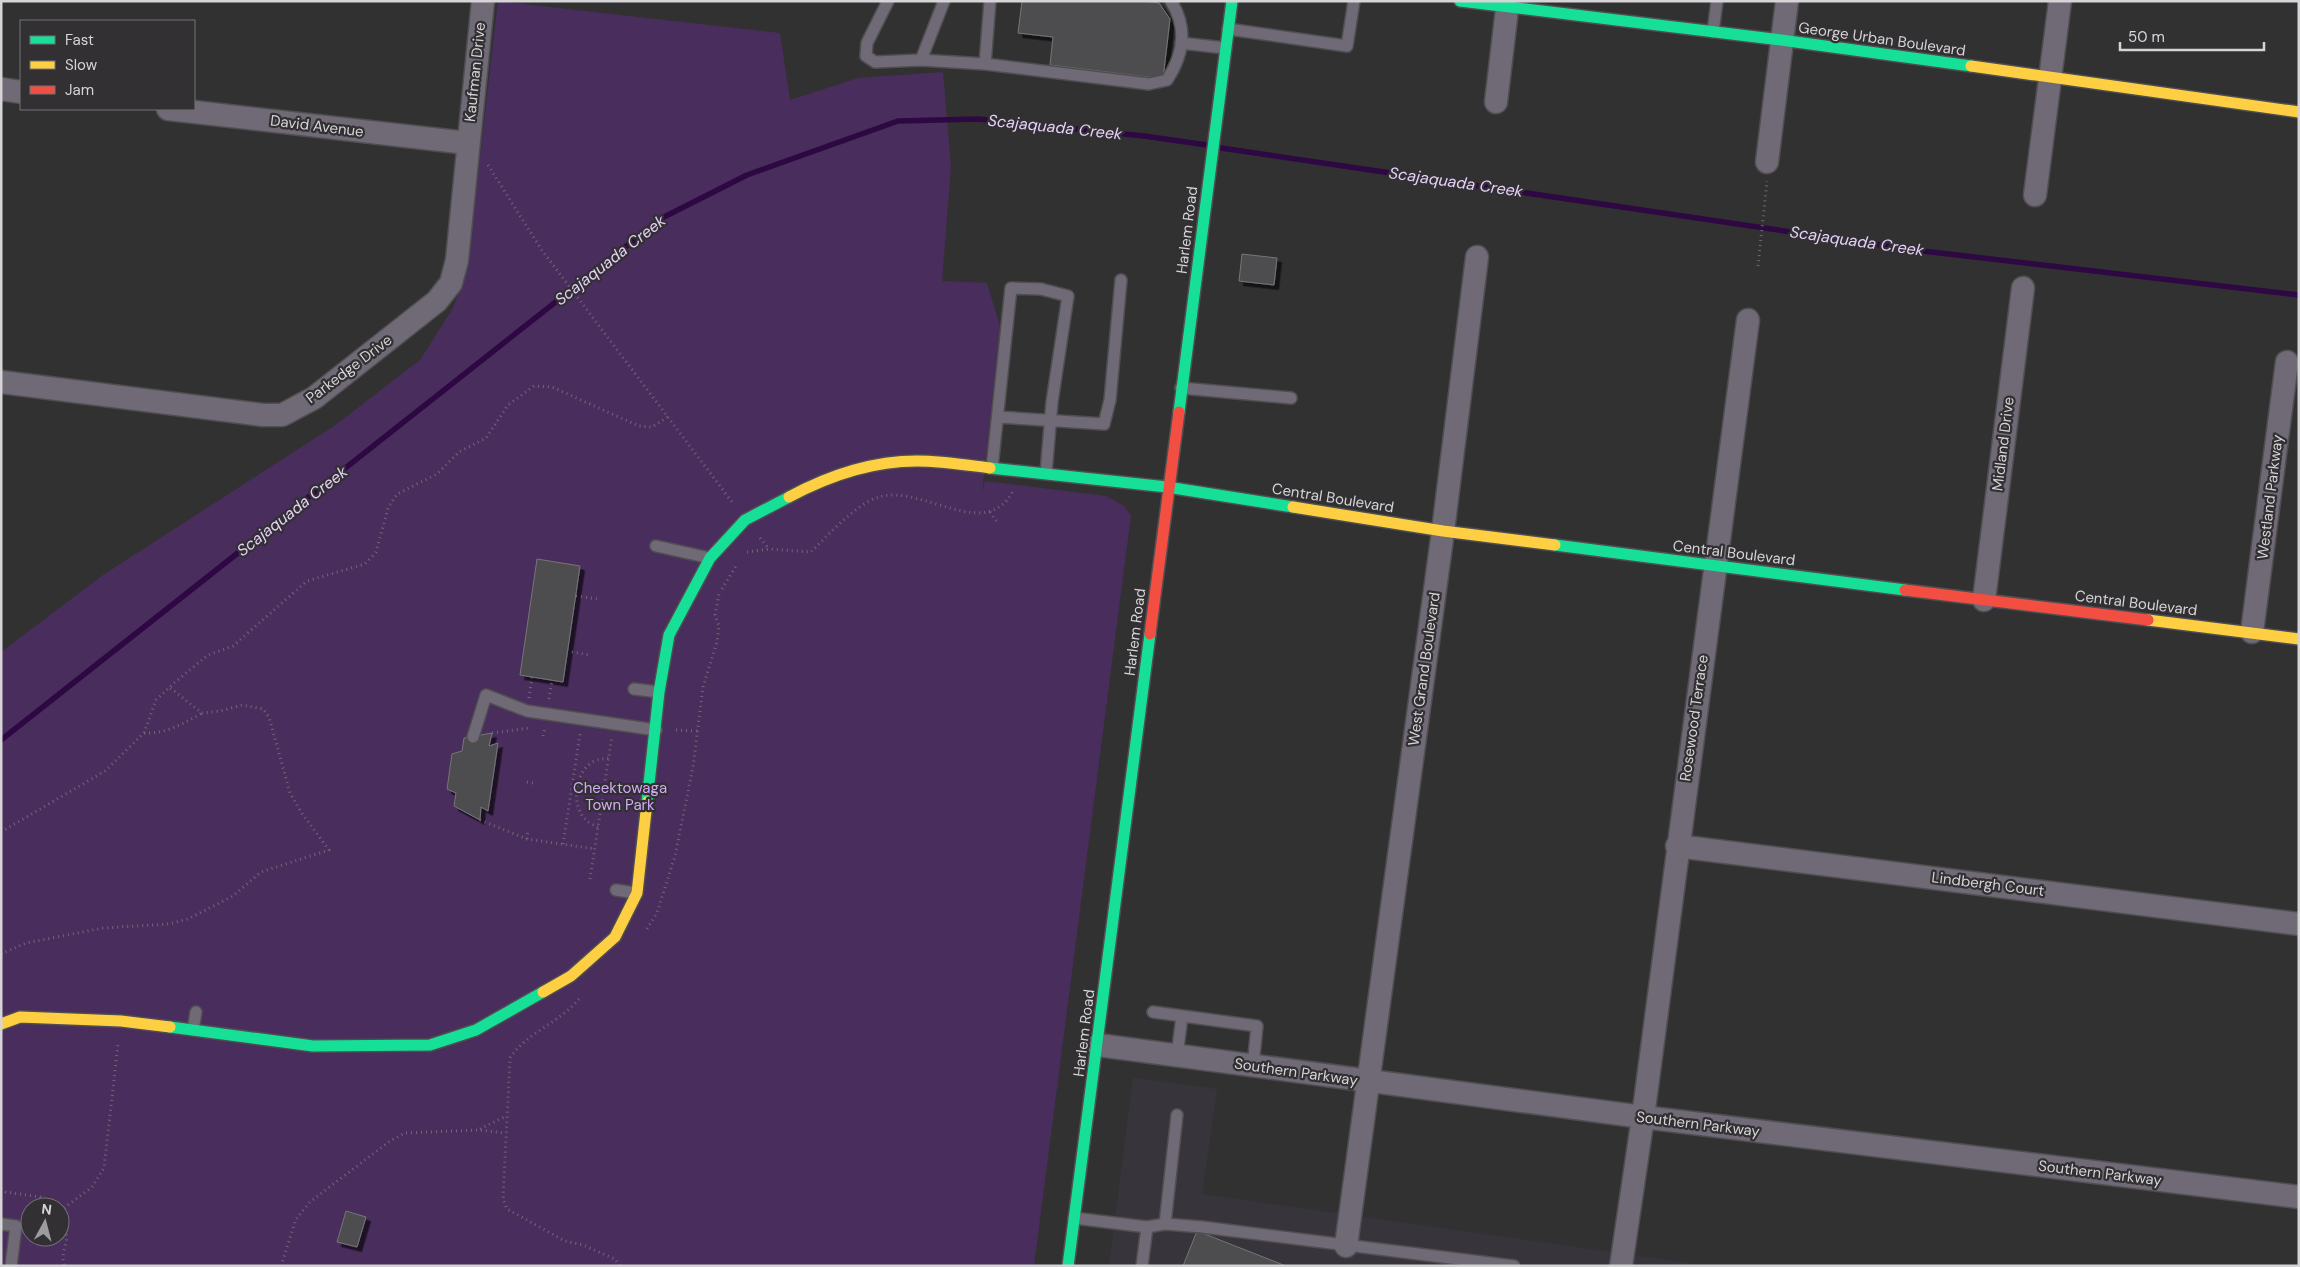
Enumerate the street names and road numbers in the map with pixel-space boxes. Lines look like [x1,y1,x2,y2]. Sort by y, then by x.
street label: George Urban Boulevard [1797,17,1967,61]
street label: Kaufman Drive [460,21,490,123]
street label: David Avenue [269,110,365,142]
street label: Harlem Road [1172,185,1202,275]
street label: Parkedge Drive [302,330,396,408]
street label: Midland Drive [1987,396,2019,492]
street label: Westland Parkway [2252,433,2288,561]
street label: Central Boulevard [1271,478,1395,518]
street label: Central Boulevard [1672,536,1796,570]
street label: Central Boulevard [2074,586,2198,620]
street label: Harlem Road [1120,587,1150,677]
street label: West Grand Boulevard [1403,591,1445,747]
street label: Rosewood Terrace [1675,654,1713,782]
street label: Lindbergh Court [1930,867,2046,901]
street label: Harlem Road [1069,988,1099,1078]
street label: Southern Parkway [1233,1053,1360,1091]
street label: Southern Parkway [1635,1106,1762,1142]
street label: Southern Parkway [2037,1155,2164,1191]

